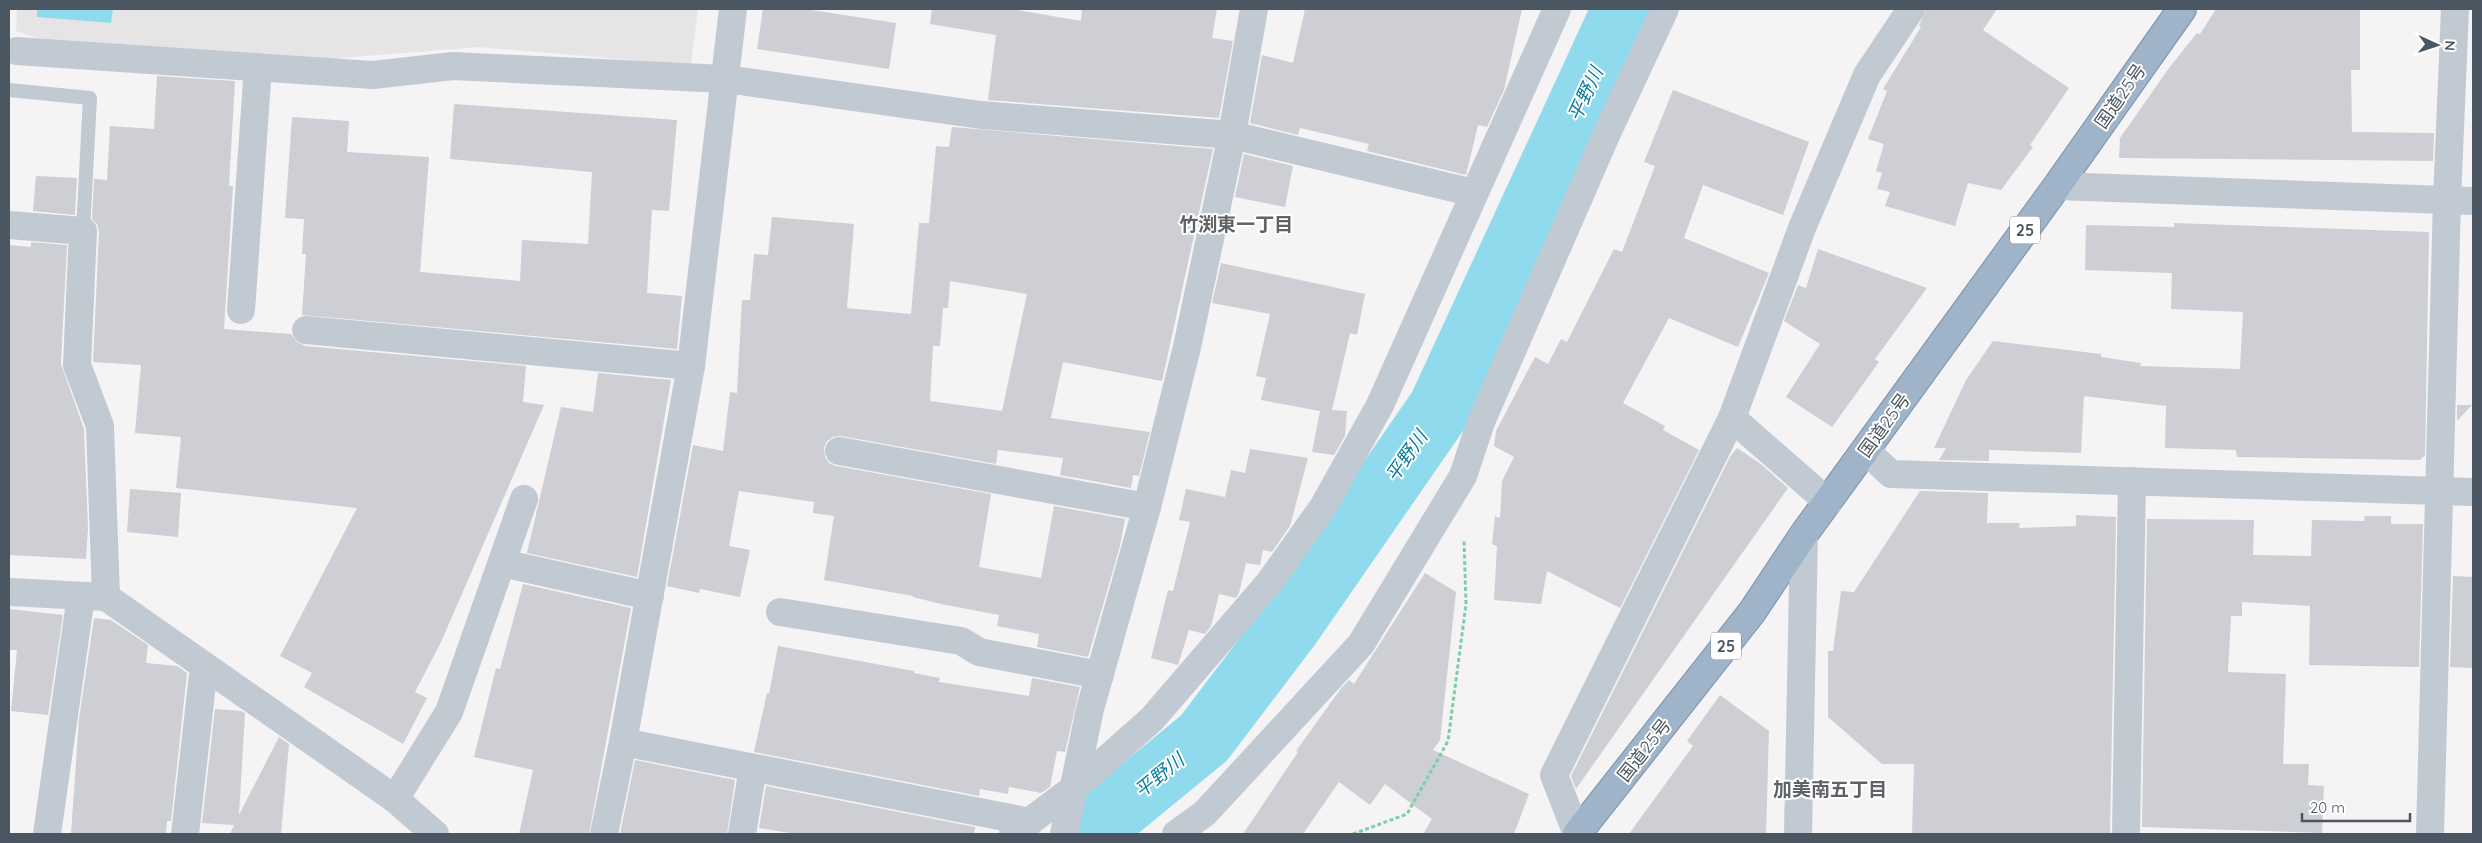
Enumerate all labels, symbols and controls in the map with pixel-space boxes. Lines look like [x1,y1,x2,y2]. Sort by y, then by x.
north arrow [2412,20,2462,70]
text: N [2441,40,2459,51]
street label: 国道25号 [2089,59,2151,133]
water label: 平野川 [1562,61,1609,125]
district label: 竹渕東一丁目 [1179,212,1293,236]
road number: 25 [2010,216,2040,244]
street label: 国道25号 [1853,388,1915,462]
water label: 平野川 [1380,424,1433,486]
road number: 25 [1711,632,1741,659]
street label: 国道25号 [1612,714,1676,786]
water label: 平野川 [1129,746,1190,802]
district label: 加美南五丁目 [1773,777,1887,801]
scale bar [2302,790,2410,822]
text: 20 m [2310,798,2345,817]

